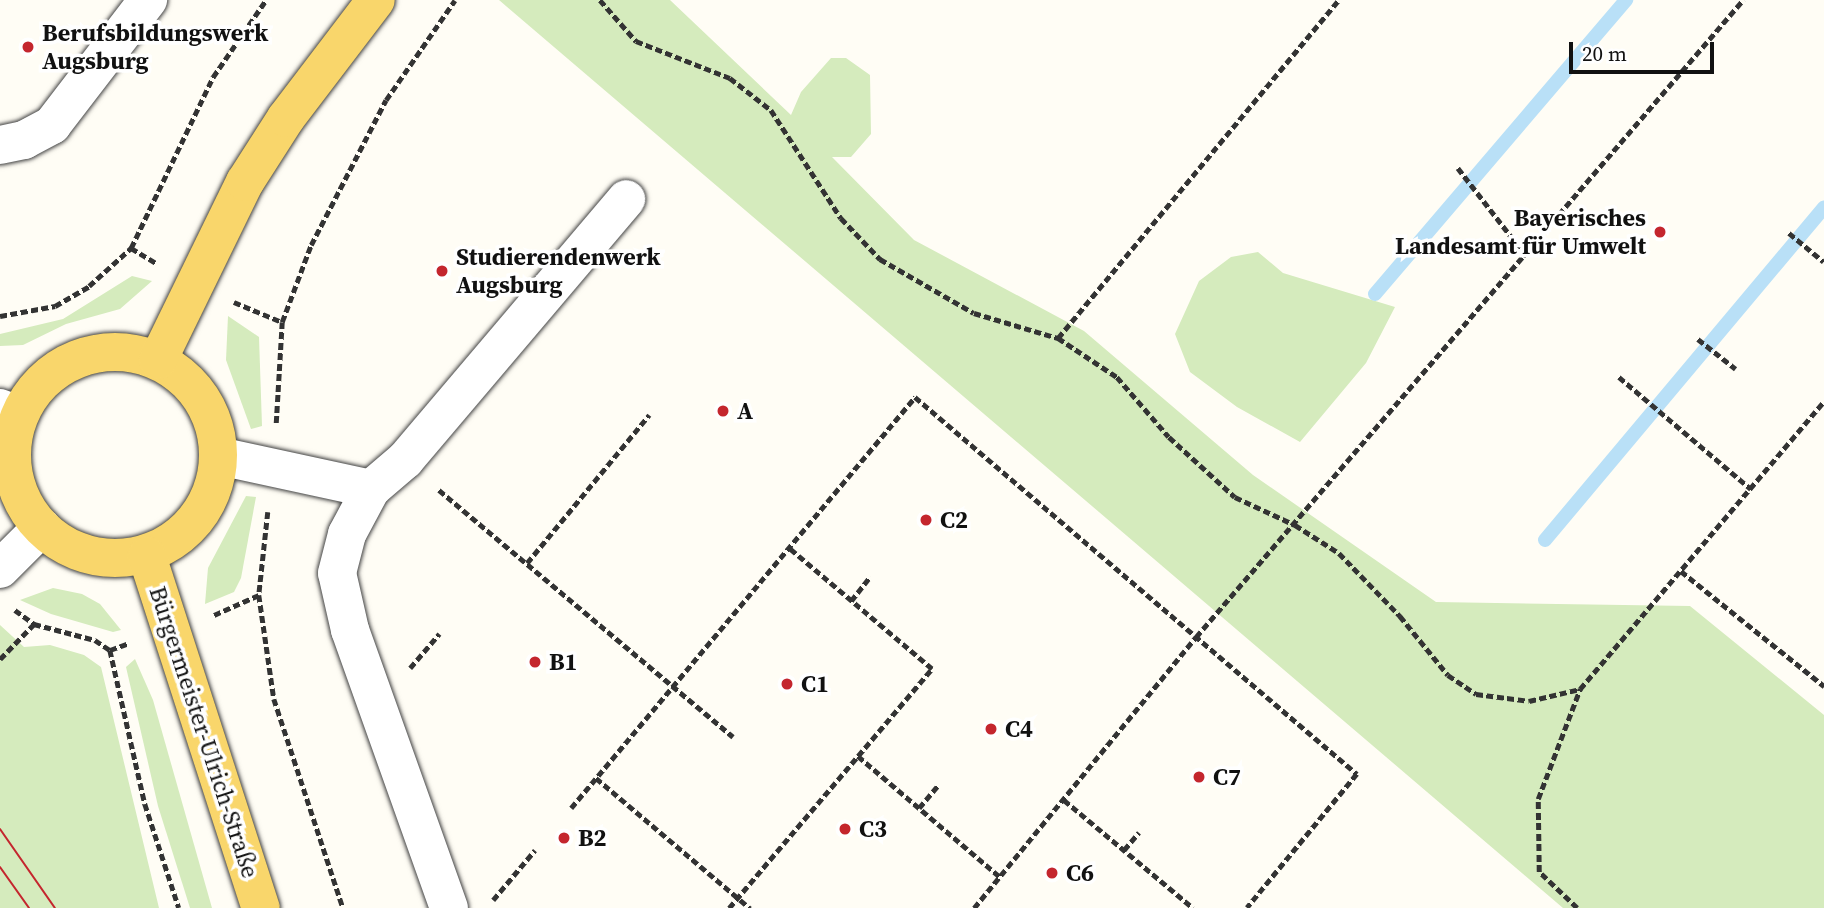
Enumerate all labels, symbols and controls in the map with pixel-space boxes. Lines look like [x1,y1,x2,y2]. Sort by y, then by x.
place label: Berufsbildungswerk Augsburg [42,19,268,75]
scale bar [1572,28,1717,72]
marker: Berufsbildungswerk Augsburg [20,39,36,55]
text: 20 m [1582,39,1627,68]
place label: Bayerisches Landesamt für Umwelt [1395,204,1646,260]
marker: Bayerisches Landesamt für Umwelt [1652,224,1668,240]
place label: Studierendenwerk Augsburg [456,243,661,299]
marker: Studierendenwerk Augsburg [434,263,450,279]
place label: A [737,397,753,425]
marker: A [715,403,731,419]
place label: C2 [940,506,968,534]
marker: C2 [918,512,934,528]
street label: Bürgermeister-Ulrich-Straße [143,583,265,881]
place label: B1 [549,648,578,676]
marker: B1 [527,654,543,670]
place label: C1 [801,670,829,698]
marker: C1 [779,676,795,692]
place label: C4 [1005,715,1033,743]
marker: C4 [983,721,999,737]
place label: C7 [1213,763,1241,791]
marker: C7 [1191,769,1207,785]
place label: C3 [859,815,887,843]
marker: C3 [837,821,853,837]
place label: B2 [578,824,607,852]
marker: B2 [556,830,572,846]
place label: C6 [1066,859,1094,887]
marker: C6 [1044,865,1060,881]

